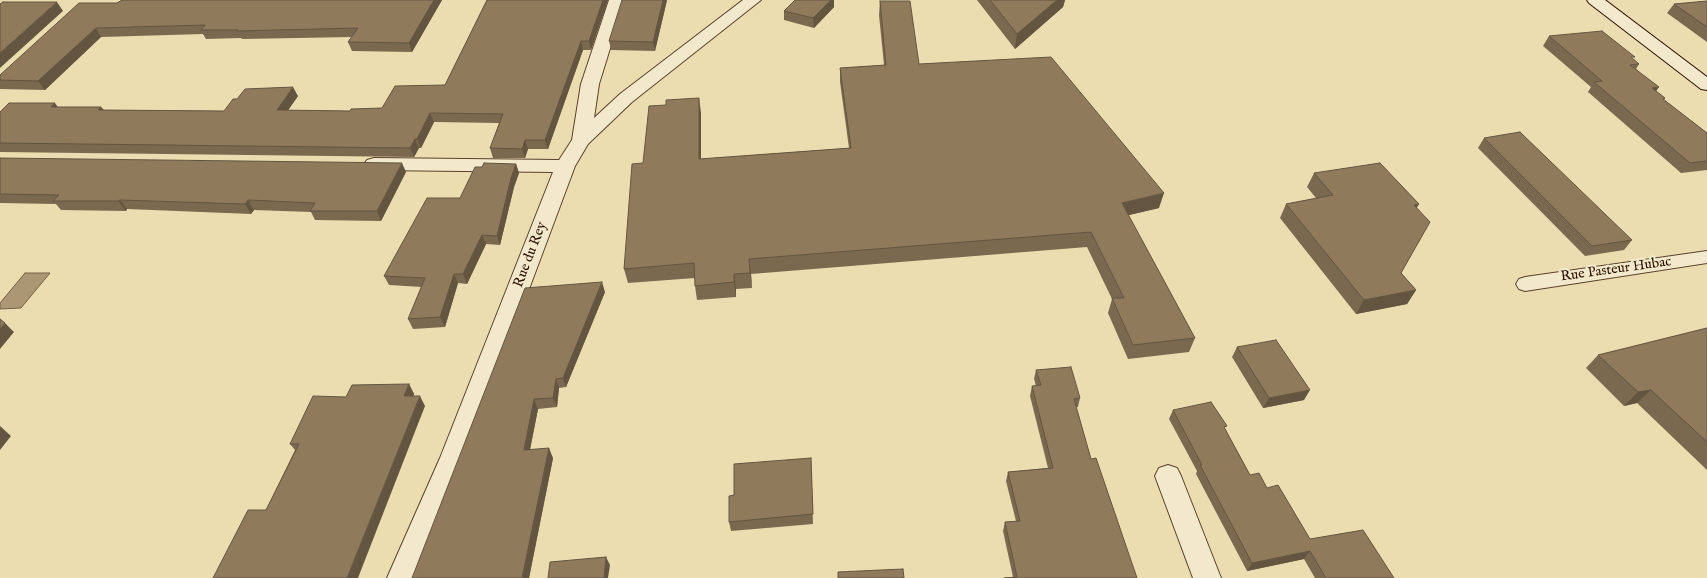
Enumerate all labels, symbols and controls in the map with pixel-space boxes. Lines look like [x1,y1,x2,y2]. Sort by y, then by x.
street label: Rue du Rey [511,220,551,290]
street label: Rue Pasteur Hubac [1560,254,1672,286]

